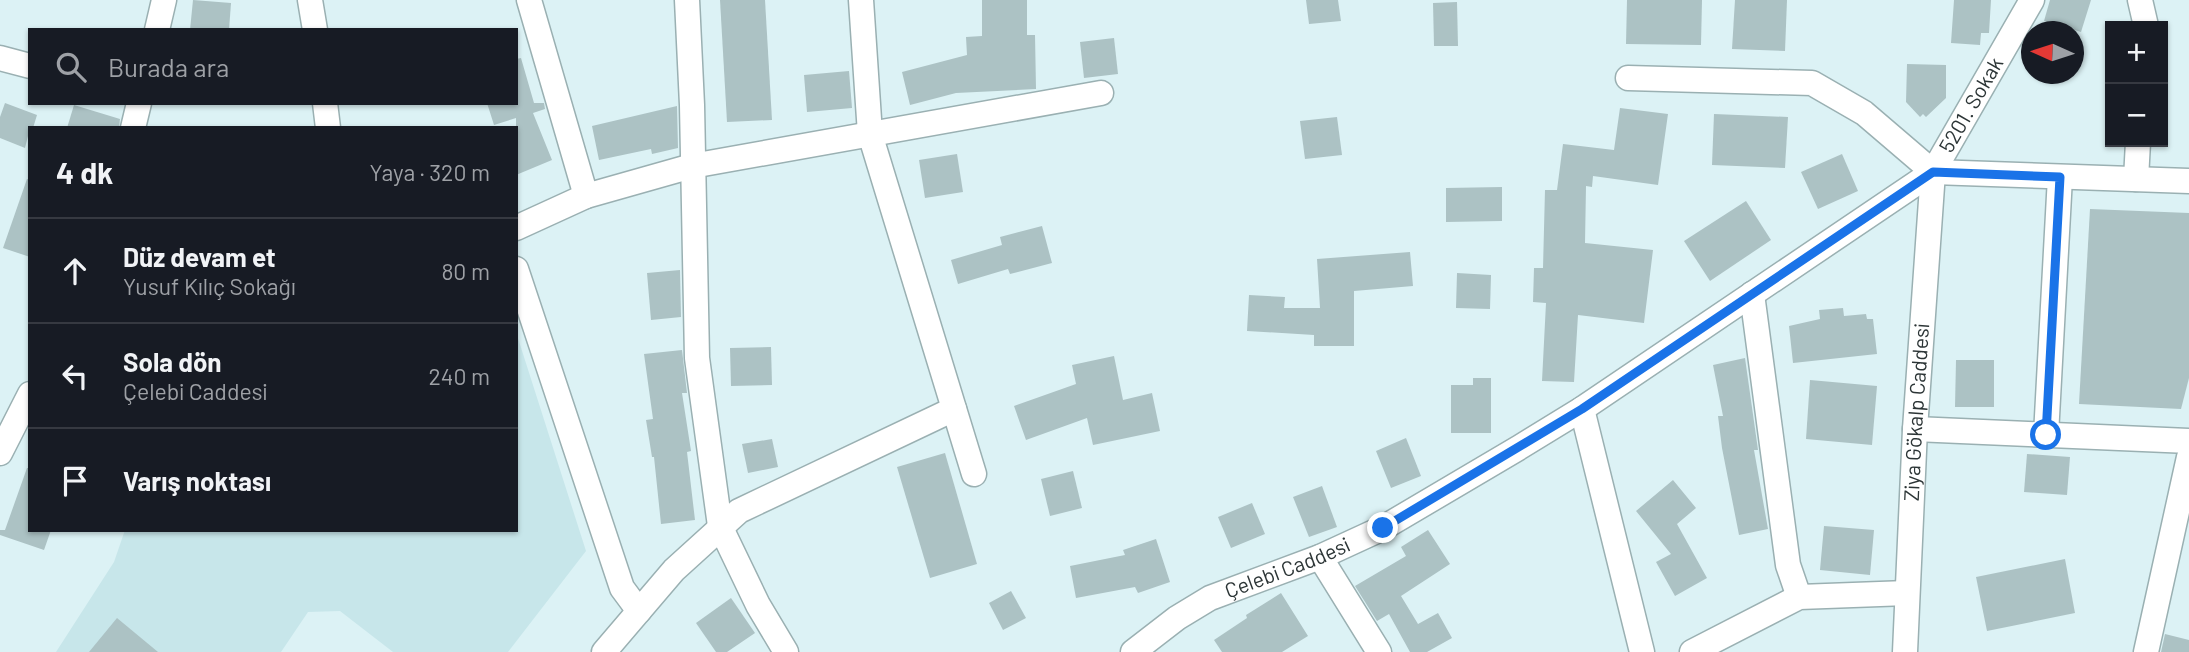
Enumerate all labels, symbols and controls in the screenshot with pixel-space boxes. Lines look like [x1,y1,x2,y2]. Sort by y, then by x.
north arrow [2021,21,2084,84]
map controls [2105,21,2168,147]
button: + [2105,21,2168,84]
search box [28,28,518,105]
icon: search [52,48,90,86]
text: Burada ara [108,51,229,82]
street label: 5201. Sokak [1933,52,2007,157]
button: − [2105,84,2168,147]
text: 4 dk [56,154,113,190]
text: Yaya · 320 m [369,158,490,186]
text: Düz devam et [123,241,276,272]
icon: ahead [56,252,94,290]
text: 80 m [441,257,490,285]
text: Yusuf Kılıç Sokağı [123,272,296,300]
street label: Ziya Gökalp Caddesi [1898,322,1933,502]
text: Sola dön [123,346,221,377]
icon: left [56,357,94,395]
text: 240 m [428,362,490,390]
text: Çelebi Caddesi [123,377,267,405]
route start [2030,419,2061,450]
icon: arrive [56,462,94,500]
text: Varış noktası [123,465,271,496]
route end [1367,512,1398,543]
street label: Çelebi Caddesi [1221,531,1353,602]

